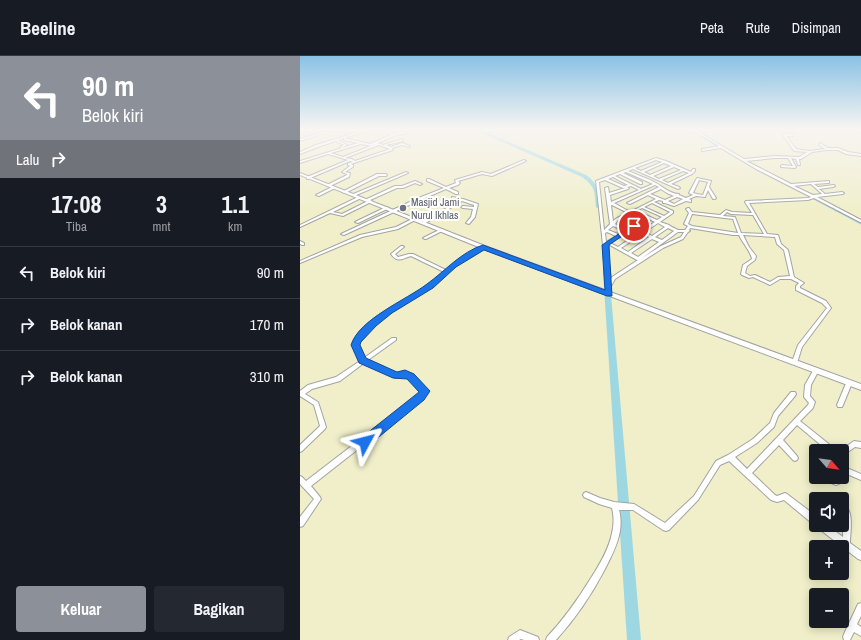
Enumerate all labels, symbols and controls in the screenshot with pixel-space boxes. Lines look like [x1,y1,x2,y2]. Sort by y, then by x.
text: Beeline [20,15,75,41]
text: Peta [700,19,724,37]
text: Rute [746,19,770,37]
text: Disimpan [792,19,841,37]
text: 90 m [82,67,134,105]
icon: left [16,72,68,124]
text: Belok kiri [82,103,144,128]
icon: right [47,148,69,170]
text: Lalu [16,149,39,170]
text: 17:08 [51,188,101,220]
text: 3 [156,188,167,220]
text: 1.1 [221,188,249,220]
place label: Masjid Jami Nurul Ikhlas [411,195,460,222]
marker: Masjid Jami Nurul Ikhlas [398,203,408,213]
pin [617,209,651,243]
icon: arrive [623,215,645,237]
text: Tiba [66,218,87,235]
text: mnt [153,218,170,235]
text: km [228,218,242,235]
icon: left [16,262,38,284]
text: Belok kiri [50,262,105,283]
text: 90 m [257,262,284,283]
icon: right [16,314,38,336]
text: Belok kanan [50,314,122,335]
text: 170 m [250,314,284,335]
icon: right [16,366,38,388]
text: Belok kanan [50,366,122,387]
text: 310 m [250,366,284,387]
position arrow [344,421,386,463]
north arrow [809,444,849,484]
map controls [809,444,849,628]
button: sound [809,492,849,532]
button: + [809,540,849,580]
button: Keluar [16,586,146,632]
button: Bagikan [154,586,284,632]
button: − [809,588,849,628]

